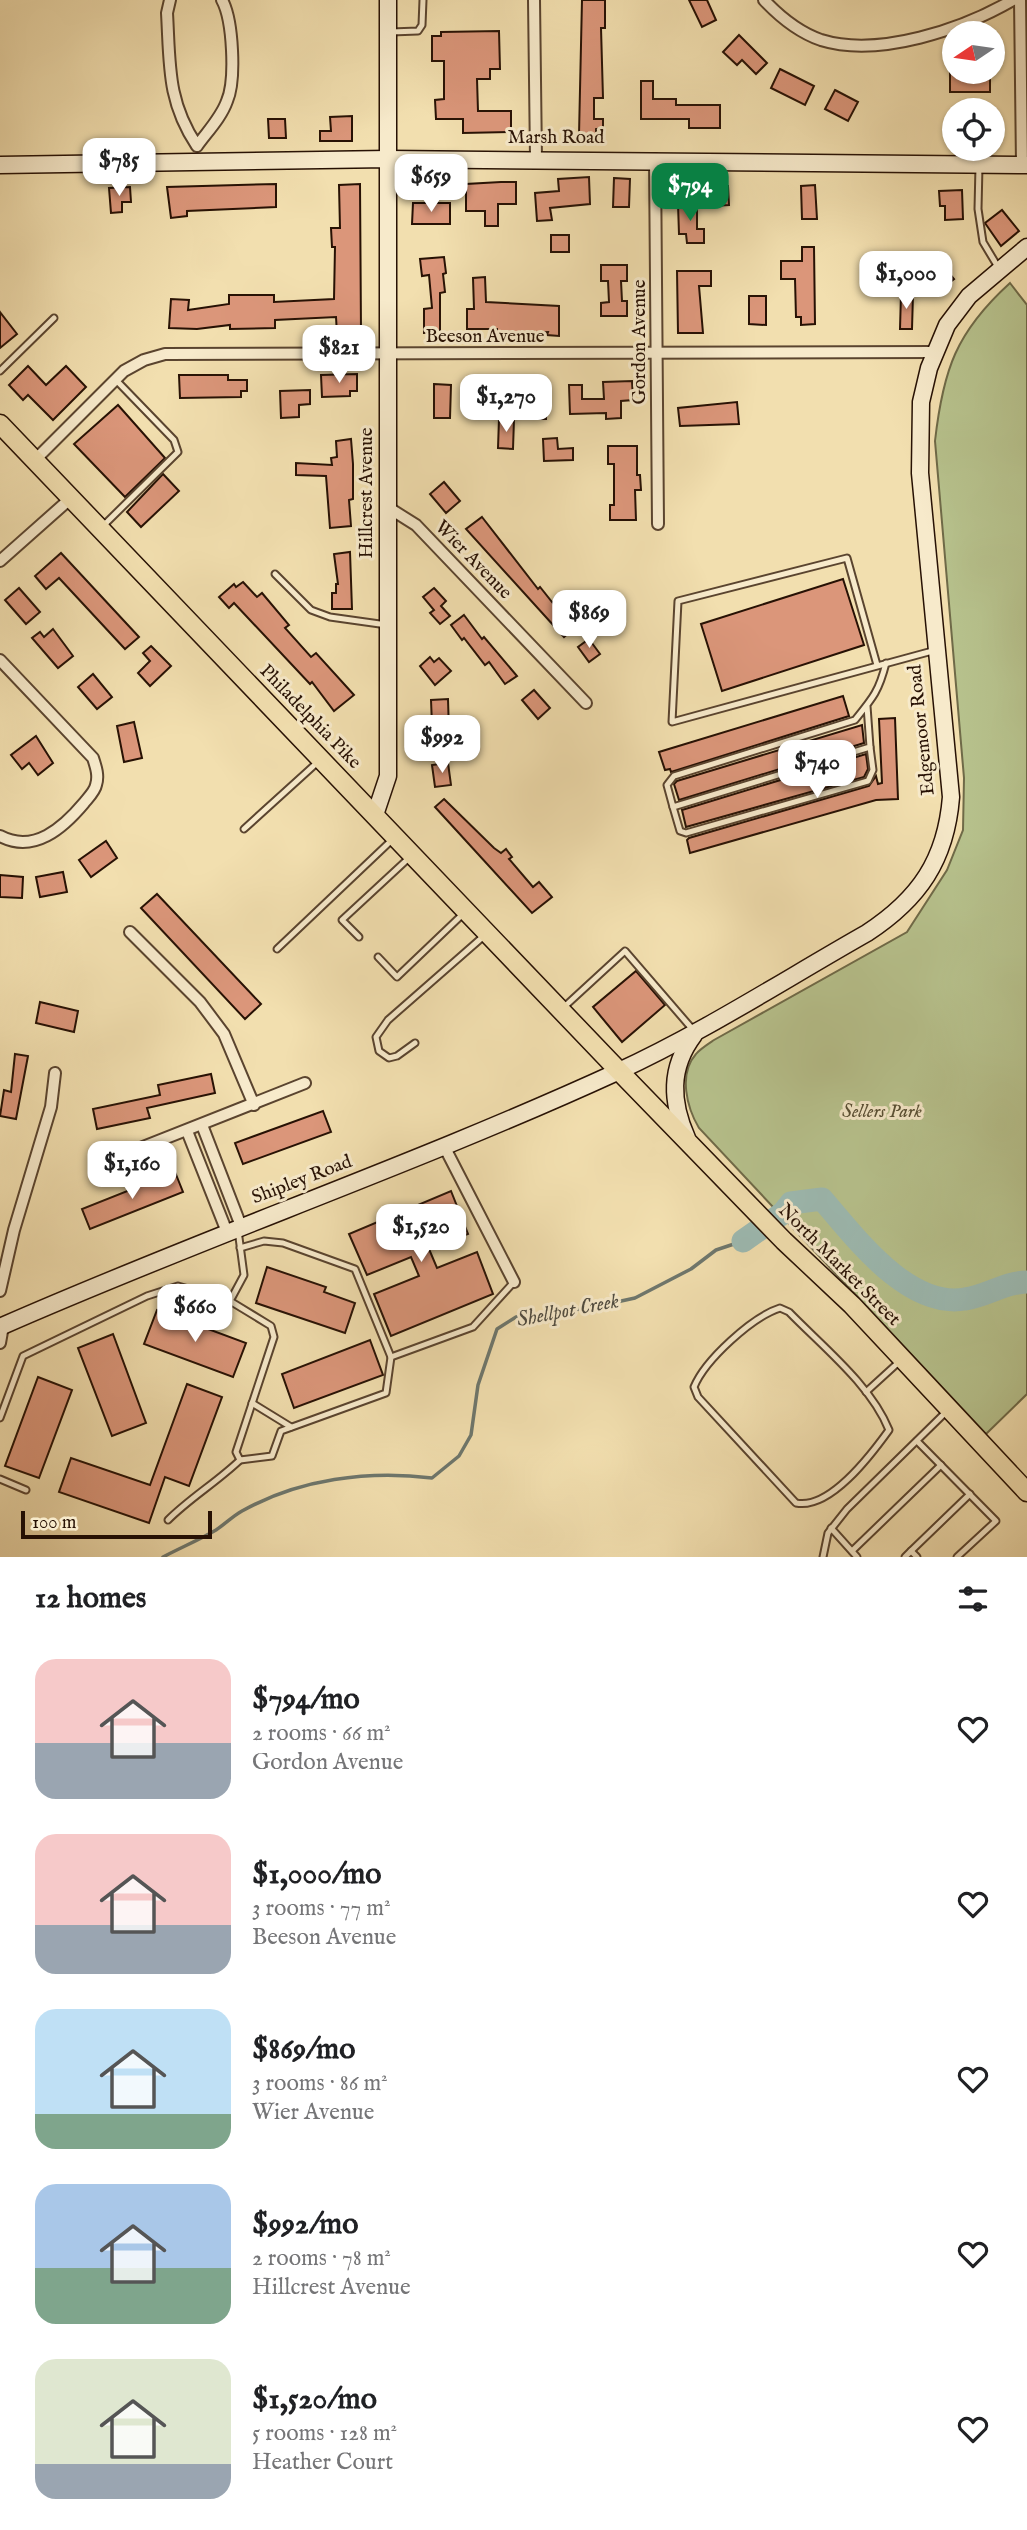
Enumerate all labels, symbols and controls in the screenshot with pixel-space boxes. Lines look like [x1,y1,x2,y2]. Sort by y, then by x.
north arrow [942,21,1004,84]
map controls [942,21,1005,161]
button: locate [942,98,1005,161]
street label: Marsh Road [508,126,605,150]
pin: $785 [78,138,160,198]
text: $785 [99,146,139,175]
pin: $659 [390,154,472,214]
text: $659 [411,162,451,191]
pin: $794 [649,164,731,223]
text: $794 [668,171,712,200]
pin: $1,000 [849,252,963,311]
text: $1,000 [875,259,937,288]
street label: Gordon Avenue [628,279,652,404]
street label: Beeson Avenue [425,325,545,349]
pin: $821 [298,326,380,385]
text: $821 [318,333,360,362]
pin: $1,270 [449,374,563,434]
text: $1,270 [476,382,536,411]
street label: Hillcrest Avenue [355,427,379,559]
street label: Wier Avenue [429,515,517,605]
pin: $869 [548,590,630,650]
text: $869 [568,598,610,627]
street label: Philadelphia Pike [254,660,366,775]
street label: Edgemoor Road [903,663,941,797]
pin: $992 [401,716,483,775]
text: $992 [420,723,464,752]
pin: $740 [776,740,858,800]
text: $740 [794,748,840,777]
park label: Sellers Park [842,1100,922,1124]
pin: $1,160 [75,1142,189,1201]
text: $1,160 [104,1149,161,1178]
street label: Shipley Road [249,1150,356,1210]
street label: North Market Street [773,1199,906,1332]
pin: $1,520 [364,1204,478,1264]
text: $1,520 [392,1212,450,1241]
pin: $660 [154,1284,236,1344]
water label: Shellpot Creek [515,1288,622,1334]
text: $660 [173,1292,217,1321]
scale bar [21,1508,212,1540]
text: 100 m [32,1511,76,1535]
text: 12 homes [35,1580,146,1618]
icon: filters [954,1580,992,1618]
text: $794/mo [252,1681,360,1719]
icon: home [91,1687,175,1771]
icon: heart [954,1710,992,1748]
text: 2 rooms · 66 m² [252,1719,391,1748]
text: Gordon Avenue [252,1748,403,1777]
text: $1,000/mo [252,1856,381,1894]
icon: home [91,1862,175,1946]
icon: heart [954,1885,992,1923]
text: 3 rooms · 77 m² [252,1894,391,1923]
text: Beeson Avenue [252,1923,396,1952]
text: $869/mo [252,2031,355,2069]
icon: home [91,2037,175,2121]
icon: heart [954,2060,992,2098]
text: 3 rooms · 86 m² [252,2069,388,2098]
text: Wier Avenue [252,2098,374,2127]
text: $992/mo [252,2206,358,2244]
icon: home [91,2212,175,2296]
icon: heart [954,2235,992,2273]
text: 2 rooms · 78 m² [252,2244,391,2273]
text: Hillcrest Avenue [252,2273,411,2302]
text: $1,520/mo [252,2381,377,2419]
icon: home [91,2387,175,2471]
icon: heart [954,2410,992,2448]
text: 5 rooms · 128 m² [252,2419,397,2448]
text: Heather Court [252,2448,393,2477]

